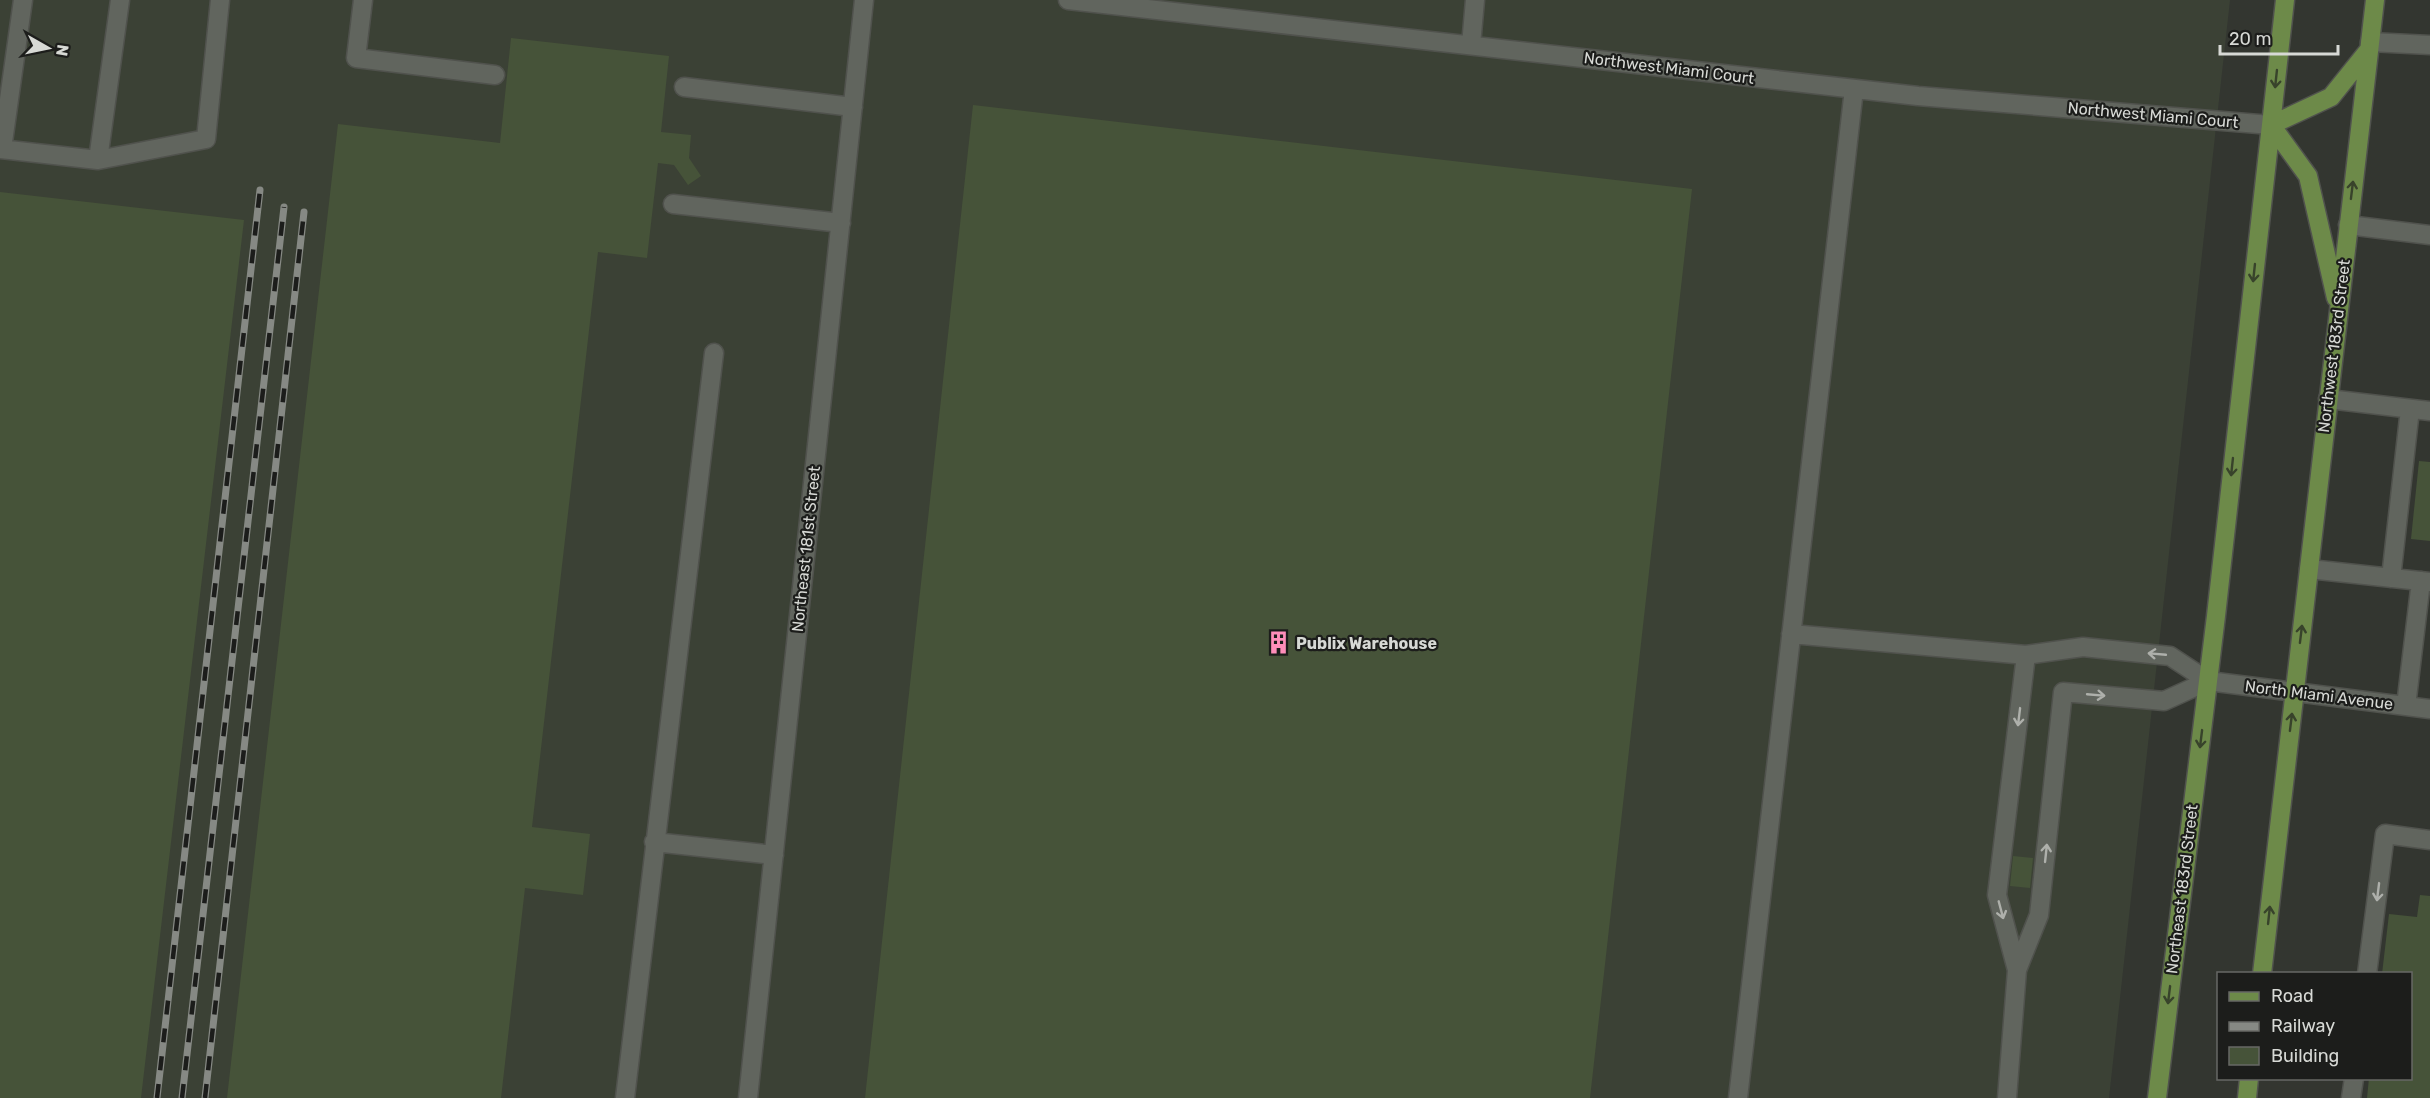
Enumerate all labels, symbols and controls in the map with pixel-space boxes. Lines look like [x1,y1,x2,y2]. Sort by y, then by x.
north arrow [18,18,78,78]
scale bar [2220,18,2338,56]
text: 20 m [2229,28,2271,50]
text: N [52,43,73,57]
street label: Northwest Miami Court [1583,48,1755,88]
one-way arrow [2270,69,2281,88]
street label: Northwest Miami Court [2067,98,2239,132]
one-way arrow [2347,181,2358,200]
street label: Northwest 183rd Street [2314,258,2354,434]
one-way arrow [2248,262,2259,282]
one-way arrow [2227,456,2238,476]
street label: Northeast 181st Street [788,465,824,633]
one-way arrow [2296,625,2307,645]
building icon: Publix Warehouse [1265,630,1291,656]
place label: Publix Warehouse [1296,634,1437,653]
one-way arrow [2148,648,2168,659]
street label: North Miami Avenue [2244,676,2394,714]
one-way arrow [2086,690,2106,701]
one-way arrow [2013,707,2024,727]
one-way arrow [2285,712,2296,732]
one-way arrow [2195,729,2206,748]
street label: Northeast 183rd Street [2162,803,2202,975]
one-way arrow [2041,843,2052,863]
one-way arrow [2372,882,2383,902]
one-way arrow [1996,900,2008,919]
one-way arrow [2264,906,2275,926]
legend [2217,972,2412,1080]
one-way arrow [2164,985,2175,1004]
text: Road [2271,985,2314,1007]
text: Railway [2271,1015,2335,1037]
text: Building [2271,1045,2339,1067]

